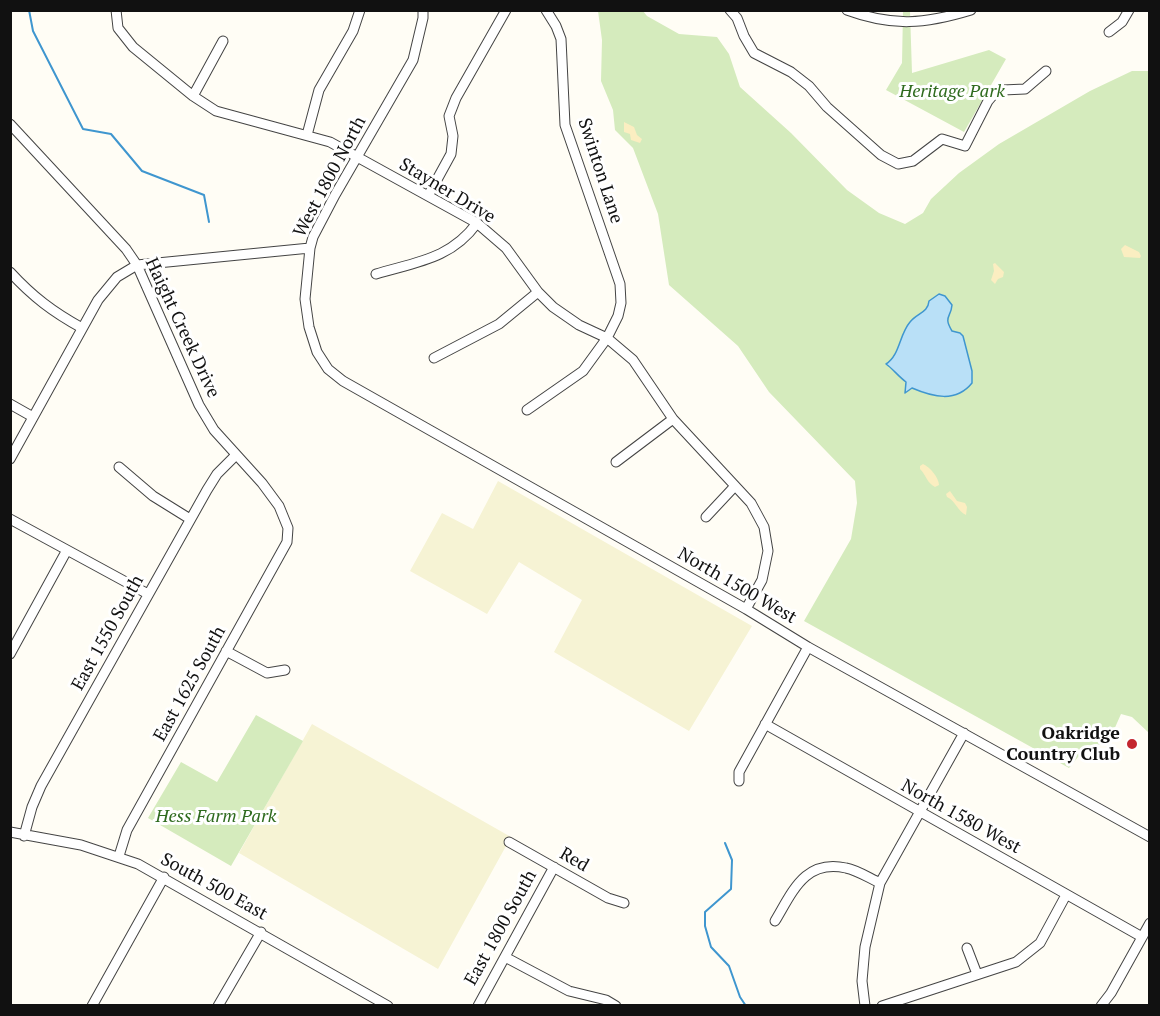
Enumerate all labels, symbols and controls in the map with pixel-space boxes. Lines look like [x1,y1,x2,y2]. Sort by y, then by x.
park label: Heritage Park [899,81,1005,103]
street label: West 1800 North [289,113,371,241]
street label: Swinton Lane [573,116,627,226]
street label: Stayner Drive [395,154,499,228]
street label: Haight Creek Drive [140,255,224,401]
street label: North 1500 West [674,543,800,629]
street label: East 1550 South [67,572,149,694]
street label: East 1625 South [149,623,231,745]
place label: Oakridge Country Club [1006,723,1120,766]
marker: Oakridge Country Club [1125,737,1139,751]
street label: North 1580 West [897,775,1025,859]
park label: Hess Farm Park [155,806,277,828]
street label: Red [556,843,592,877]
street label: South 500 East [157,849,271,925]
street label: East 1800 South [460,867,542,989]

